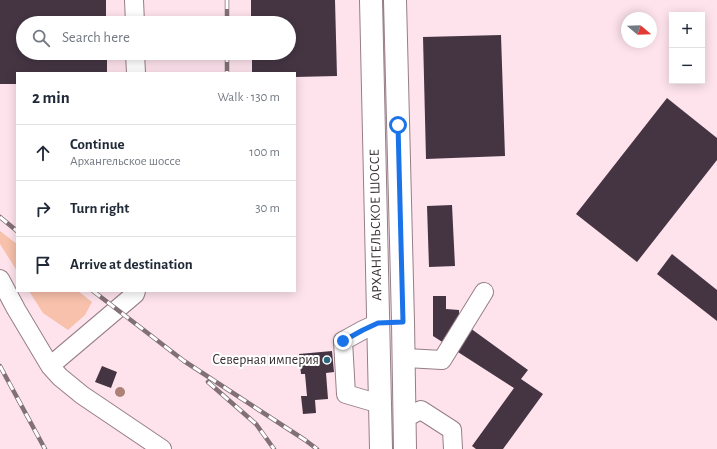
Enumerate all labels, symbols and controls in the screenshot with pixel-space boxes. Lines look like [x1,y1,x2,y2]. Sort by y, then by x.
north arrow [621,12,657,48]
map controls [669,12,705,84]
button: + [669,12,705,48]
search box [16,16,296,60]
icon: search [30,27,52,49]
text: Search here [62,30,130,45]
button: − [669,48,705,84]
text: 2 min [32,89,70,106]
text: Walk · 130 m [217,91,280,104]
route start [389,116,407,134]
text: Continue [70,137,125,152]
icon: ahead [32,142,54,164]
text: 100 m [249,146,280,159]
street label: АРХАНГЕЛЬСКОЕ ШОССЕ [368,149,384,301]
text: Архангельское шоссе [70,155,181,168]
icon: right [32,198,54,220]
text: Turn right [70,201,129,216]
text: 30 m [255,202,280,215]
icon: arrive [32,254,54,276]
text: Arrive at destination [70,257,193,272]
route end [334,332,352,350]
place label: Северная империя [212,353,319,367]
marker: Северная империя [322,355,332,365]

